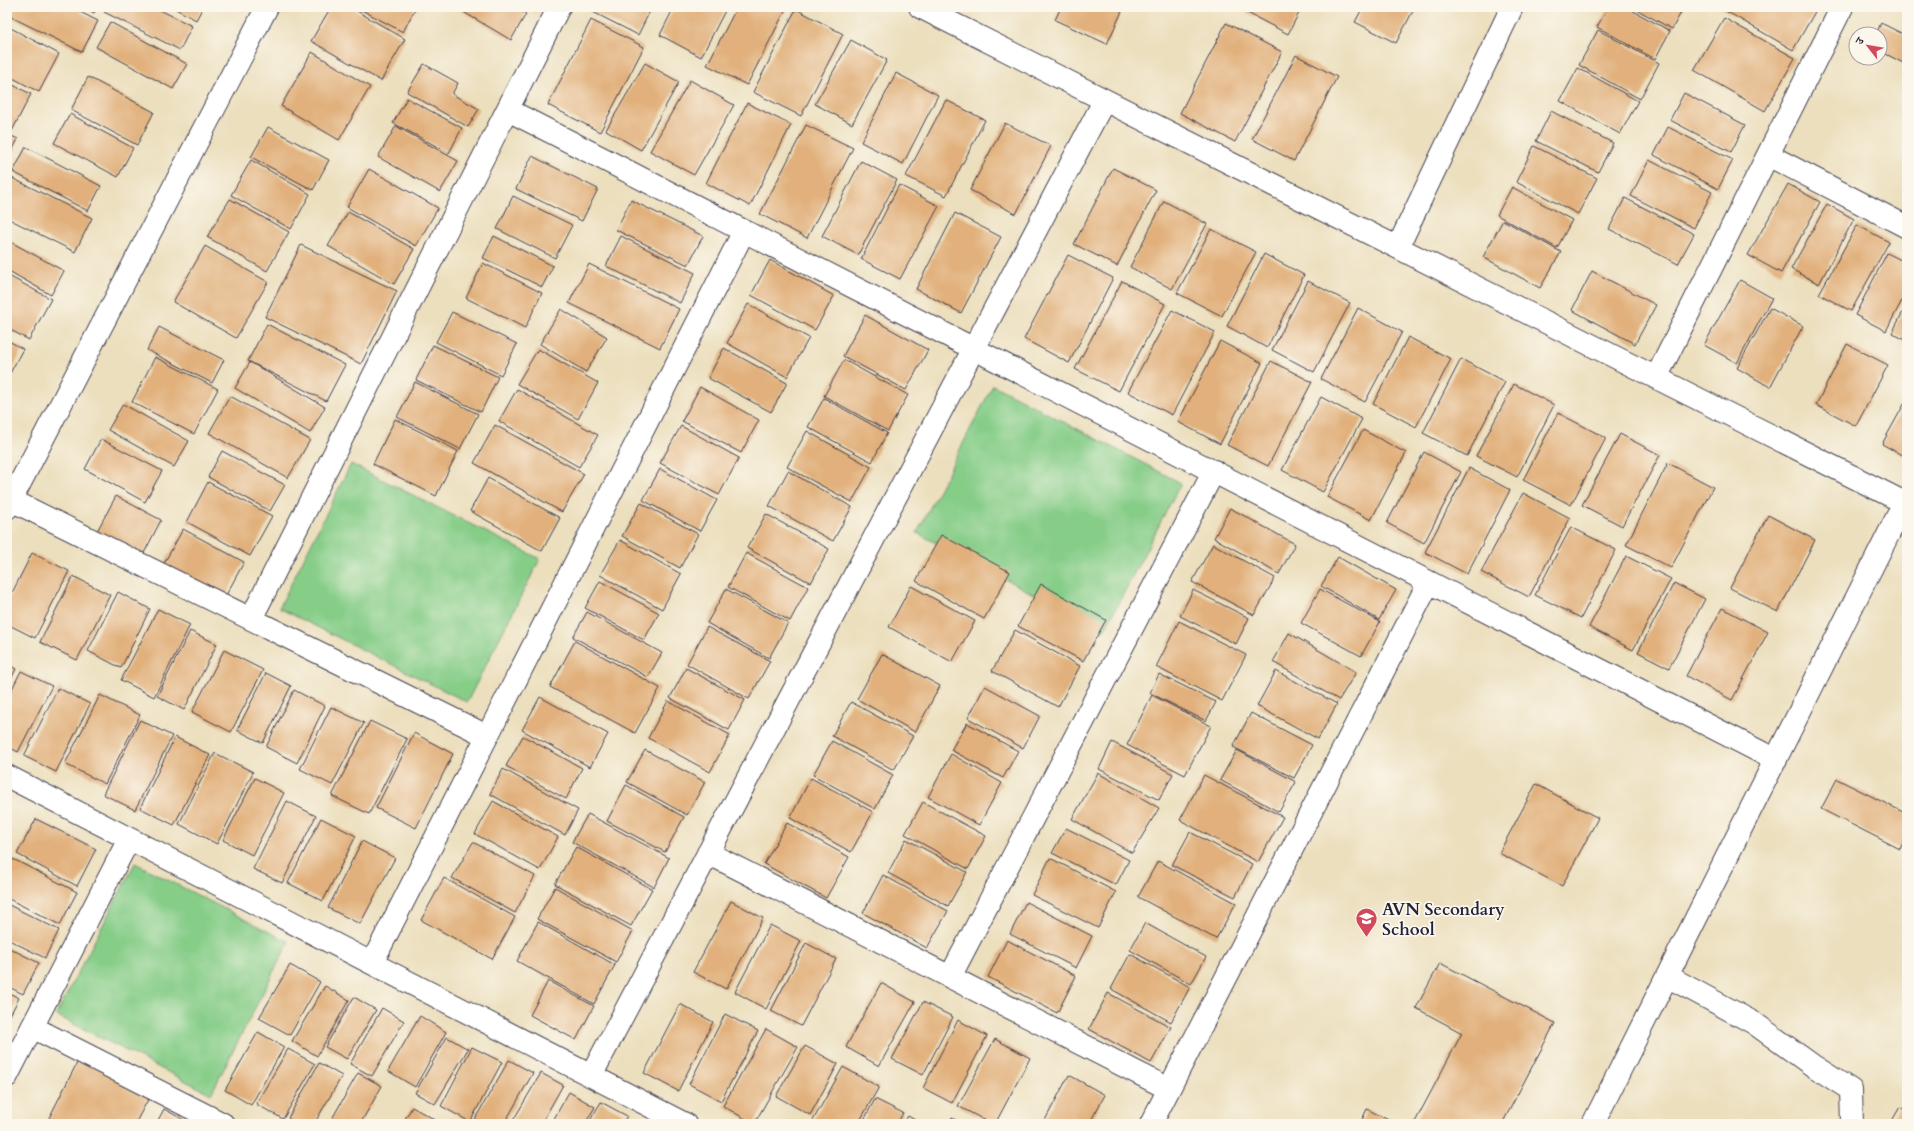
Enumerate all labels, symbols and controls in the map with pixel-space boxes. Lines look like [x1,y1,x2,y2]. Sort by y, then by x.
north arrow [1848,26,1888,66]
text: उ [1851,34,1868,48]
place label: AVN Secondary School [1382,898,1505,941]
school or university icon: AVN Secondary School [1354,906,1380,939]

